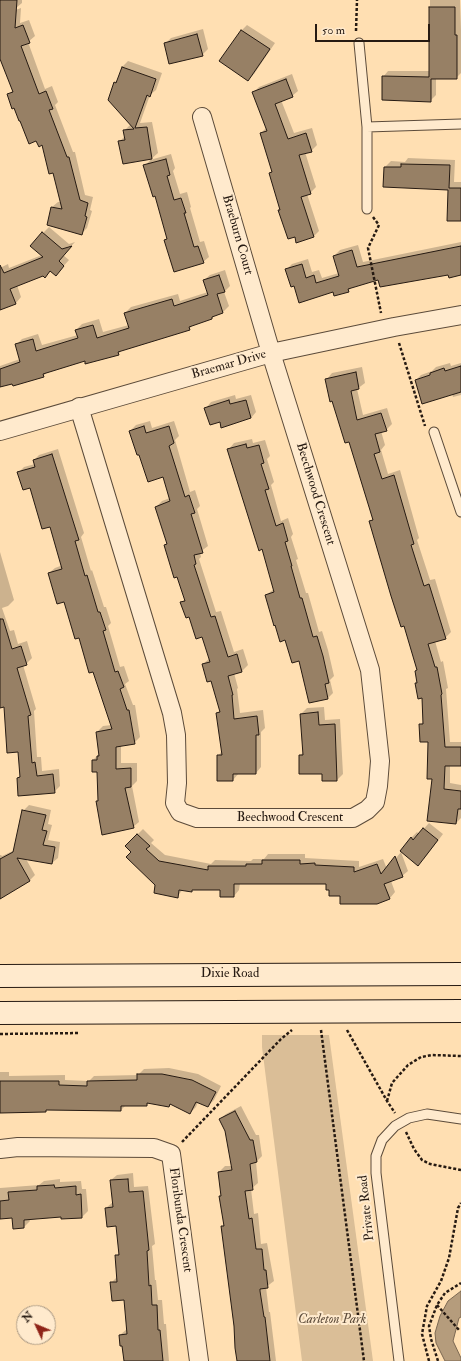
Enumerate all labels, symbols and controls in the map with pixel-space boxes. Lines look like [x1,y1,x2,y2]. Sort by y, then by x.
scale bar [317,16,432,42]
text: 50 m [322,23,345,38]
street label: Braeburn Court [218,193,256,277]
street label: Braemar Drive [190,347,268,383]
street label: Beechwood Crescent [292,441,338,547]
street label: Beechwood Crescent [237,810,343,826]
street label: Dixie Road [201,966,259,982]
street label: Floribunda Crescent [165,1167,195,1273]
street label: Private Road [356,1174,378,1242]
north arrow [16,1305,56,1345]
text: N [20,1309,36,1325]
park label: Carleton Park [298,1312,366,1328]

